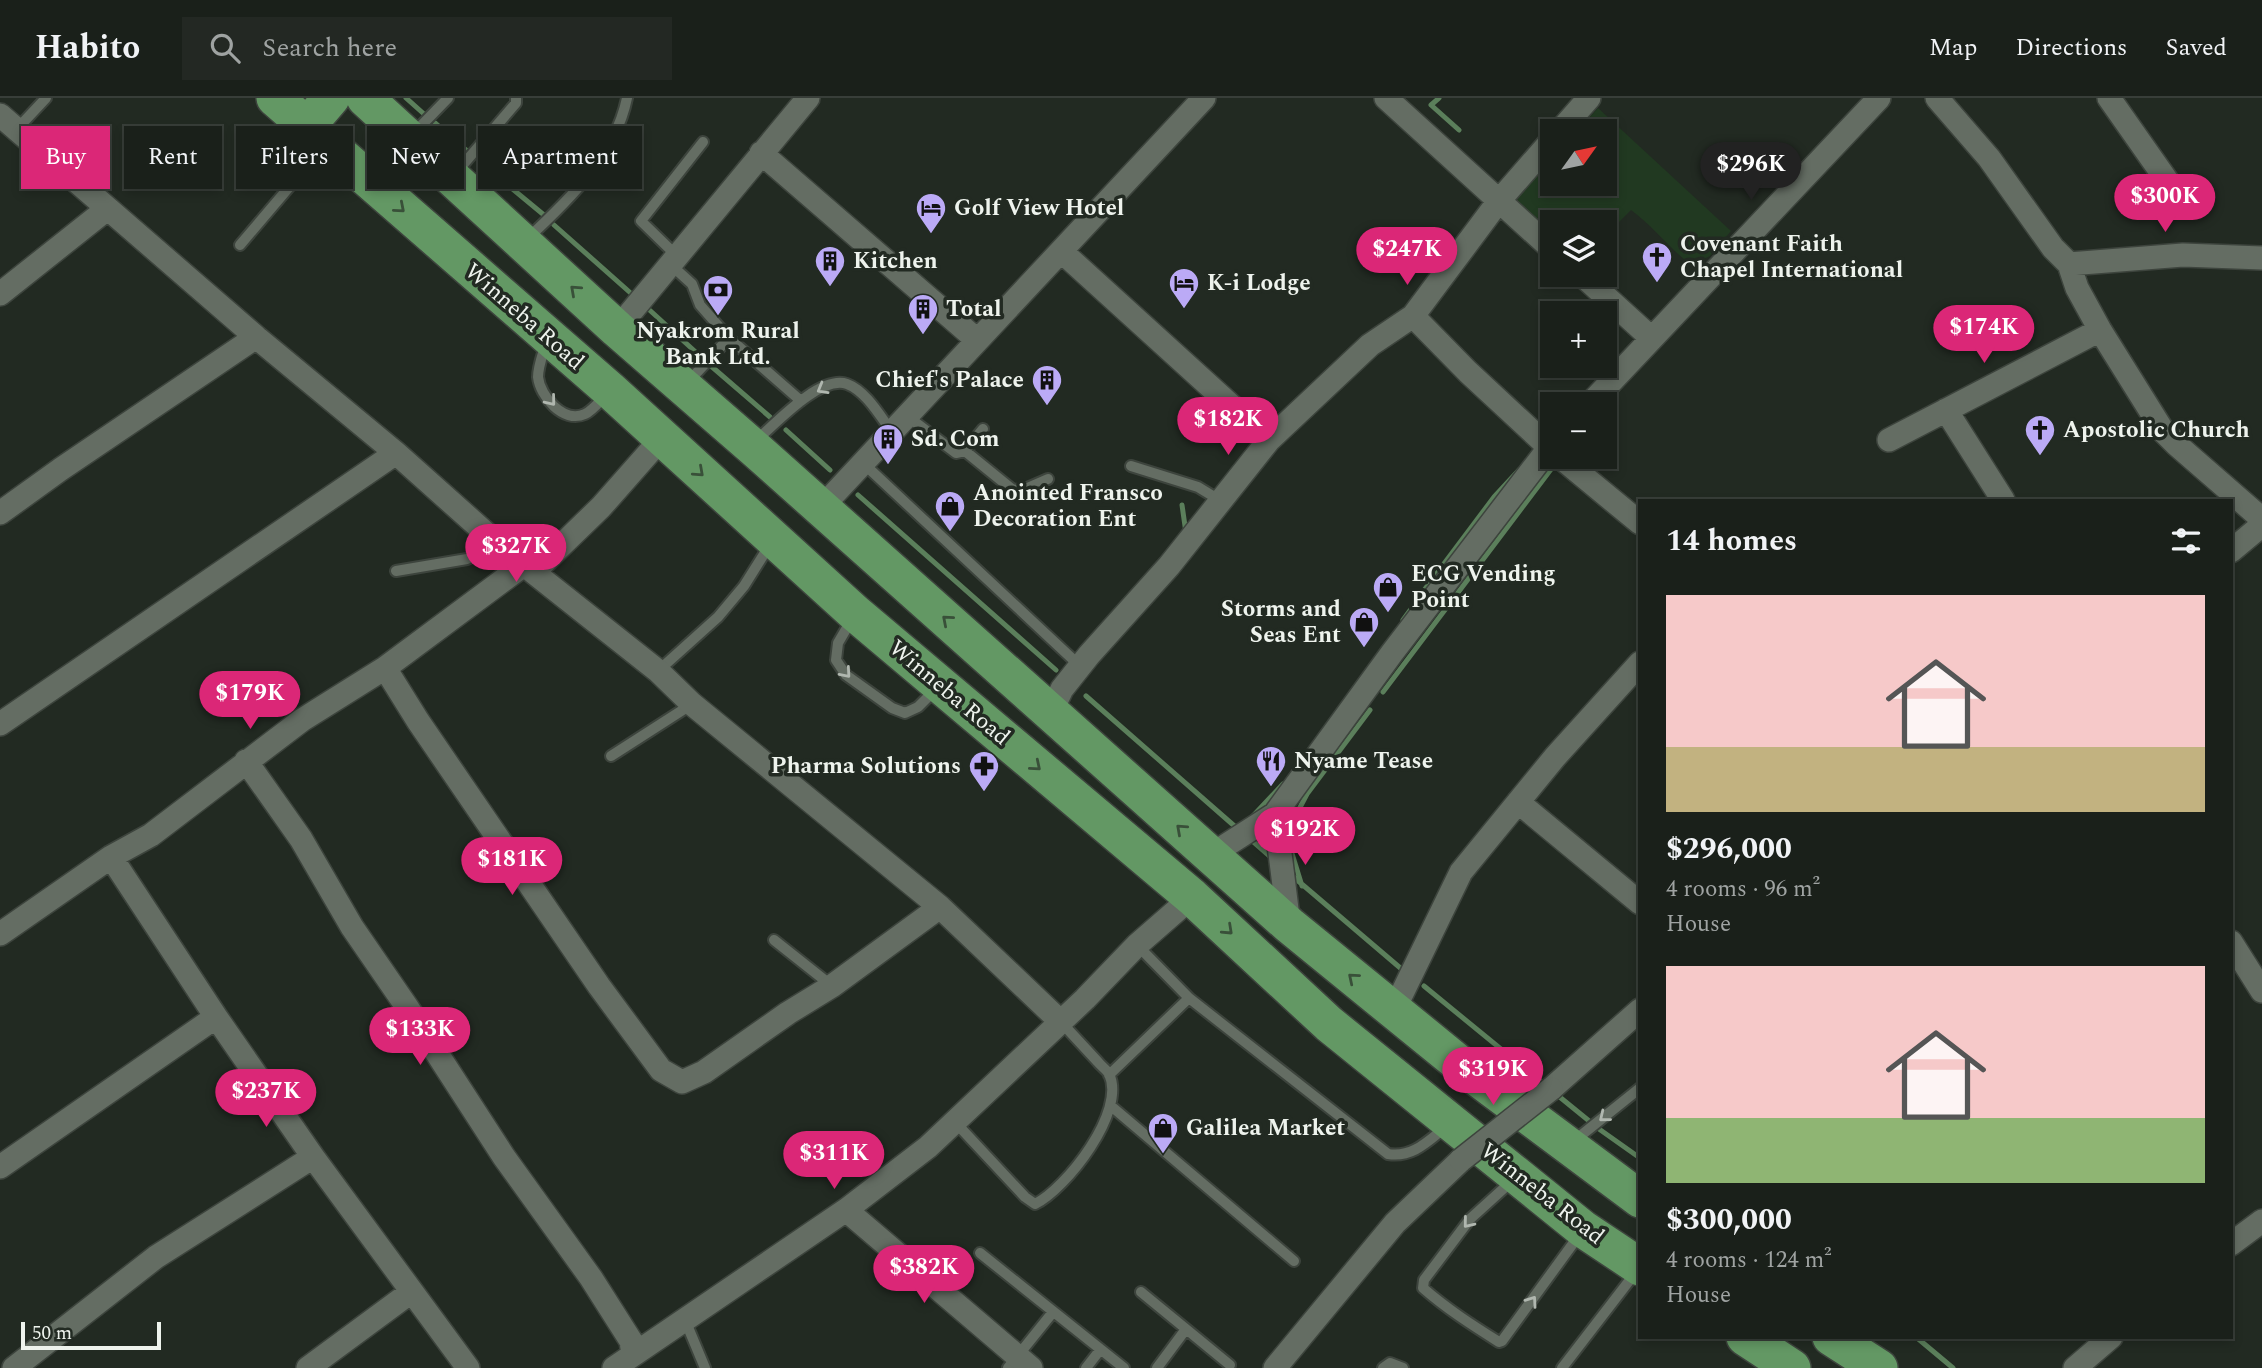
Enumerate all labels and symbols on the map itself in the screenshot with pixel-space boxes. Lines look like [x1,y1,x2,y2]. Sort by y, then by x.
north arrow [1540,119,1617,196]
pin: $296K [1702,142,1800,202]
pin: $300K [2116,174,2214,234]
hotel icon: Golf View Hotel [914,191,948,235]
place label: Golf View Hotel [954,191,1124,226]
one-way arrow [391,200,404,212]
place label: Covenant Faith Chapel International [1680,227,1903,288]
pin: $247K [1358,228,1456,287]
church icon: Covenant Faith Chapel International [1640,240,1674,284]
building icon: Kitchen [813,244,847,288]
place label: Kitchen [853,244,938,279]
street label: Winneba Road [456,255,592,379]
hotel icon: K-i Lodge [1167,266,1201,310]
place label: K-i Lodge [1207,266,1311,301]
bank icon: Nyakrom Rural Bank Ltd. [701,273,735,317]
one-way arrow [570,286,583,298]
building icon: Total [906,292,940,336]
place label: Total [946,292,1002,327]
pin: $174K [1935,306,2033,365]
place label: Nyakrom Rural Bank Ltd. [636,314,800,375]
place label: Chief's Palace [875,363,1024,398]
building icon: Chief's Palace [1030,363,1064,407]
one-way arrow [817,380,830,393]
one-way arrow [542,393,555,405]
pin: $182K [1179,398,1277,457]
church icon: Apostolic Church [2023,413,2057,457]
place label: Apostolic Church [2063,413,2250,448]
building icon: Sd. Com [871,422,905,466]
place label: Sd. Com [911,422,1000,457]
one-way arrow [690,464,703,476]
place label: Anointed Fransco Decoration Ent [973,476,1163,537]
shop icon: Anointed Fransco Decoration Ent [933,489,967,533]
pin: $327K [467,524,565,584]
place label: ECG Vending Point [1411,557,1556,618]
shop icon: ECG Vending Point [1371,570,1405,614]
place label: Storms and Seas Ent [1221,592,1341,653]
shop icon: Storms and Seas Ent [1347,605,1381,649]
one-way arrow [942,615,955,628]
street label: Winneba Road [881,632,1018,754]
one-way arrow [838,665,850,678]
pin: $179K [201,672,299,731]
restaurant icon: Nyame Tease [1254,744,1288,788]
place label: Nyame Tease [1294,744,1433,779]
place label: Pharma Solutions [771,749,961,784]
pharmacy icon: Pharma Solutions [967,749,1001,793]
one-way arrow [1029,758,1041,771]
pin: $192K [1256,808,1354,867]
one-way arrow [1176,824,1189,837]
pin: $181K [463,838,561,897]
one-way arrow [1220,922,1233,935]
one-way arrow [1348,974,1361,986]
pin: $133K [371,1007,469,1067]
pin: $319K [1444,1048,1542,1107]
pin: $237K [217,1070,315,1129]
one-way arrow [1599,1108,1611,1121]
shop icon: Galilea Market [1146,1111,1180,1155]
place label: Galilea Market [1186,1111,1345,1146]
pin: $311K [785,1132,883,1191]
street label: Winneba Road [1472,1134,1612,1254]
one-way arrow [1464,1215,1477,1227]
pin: $382K [875,1246,973,1305]
one-way arrow [1524,1296,1536,1309]
scale bar [21,1319,161,1351]

